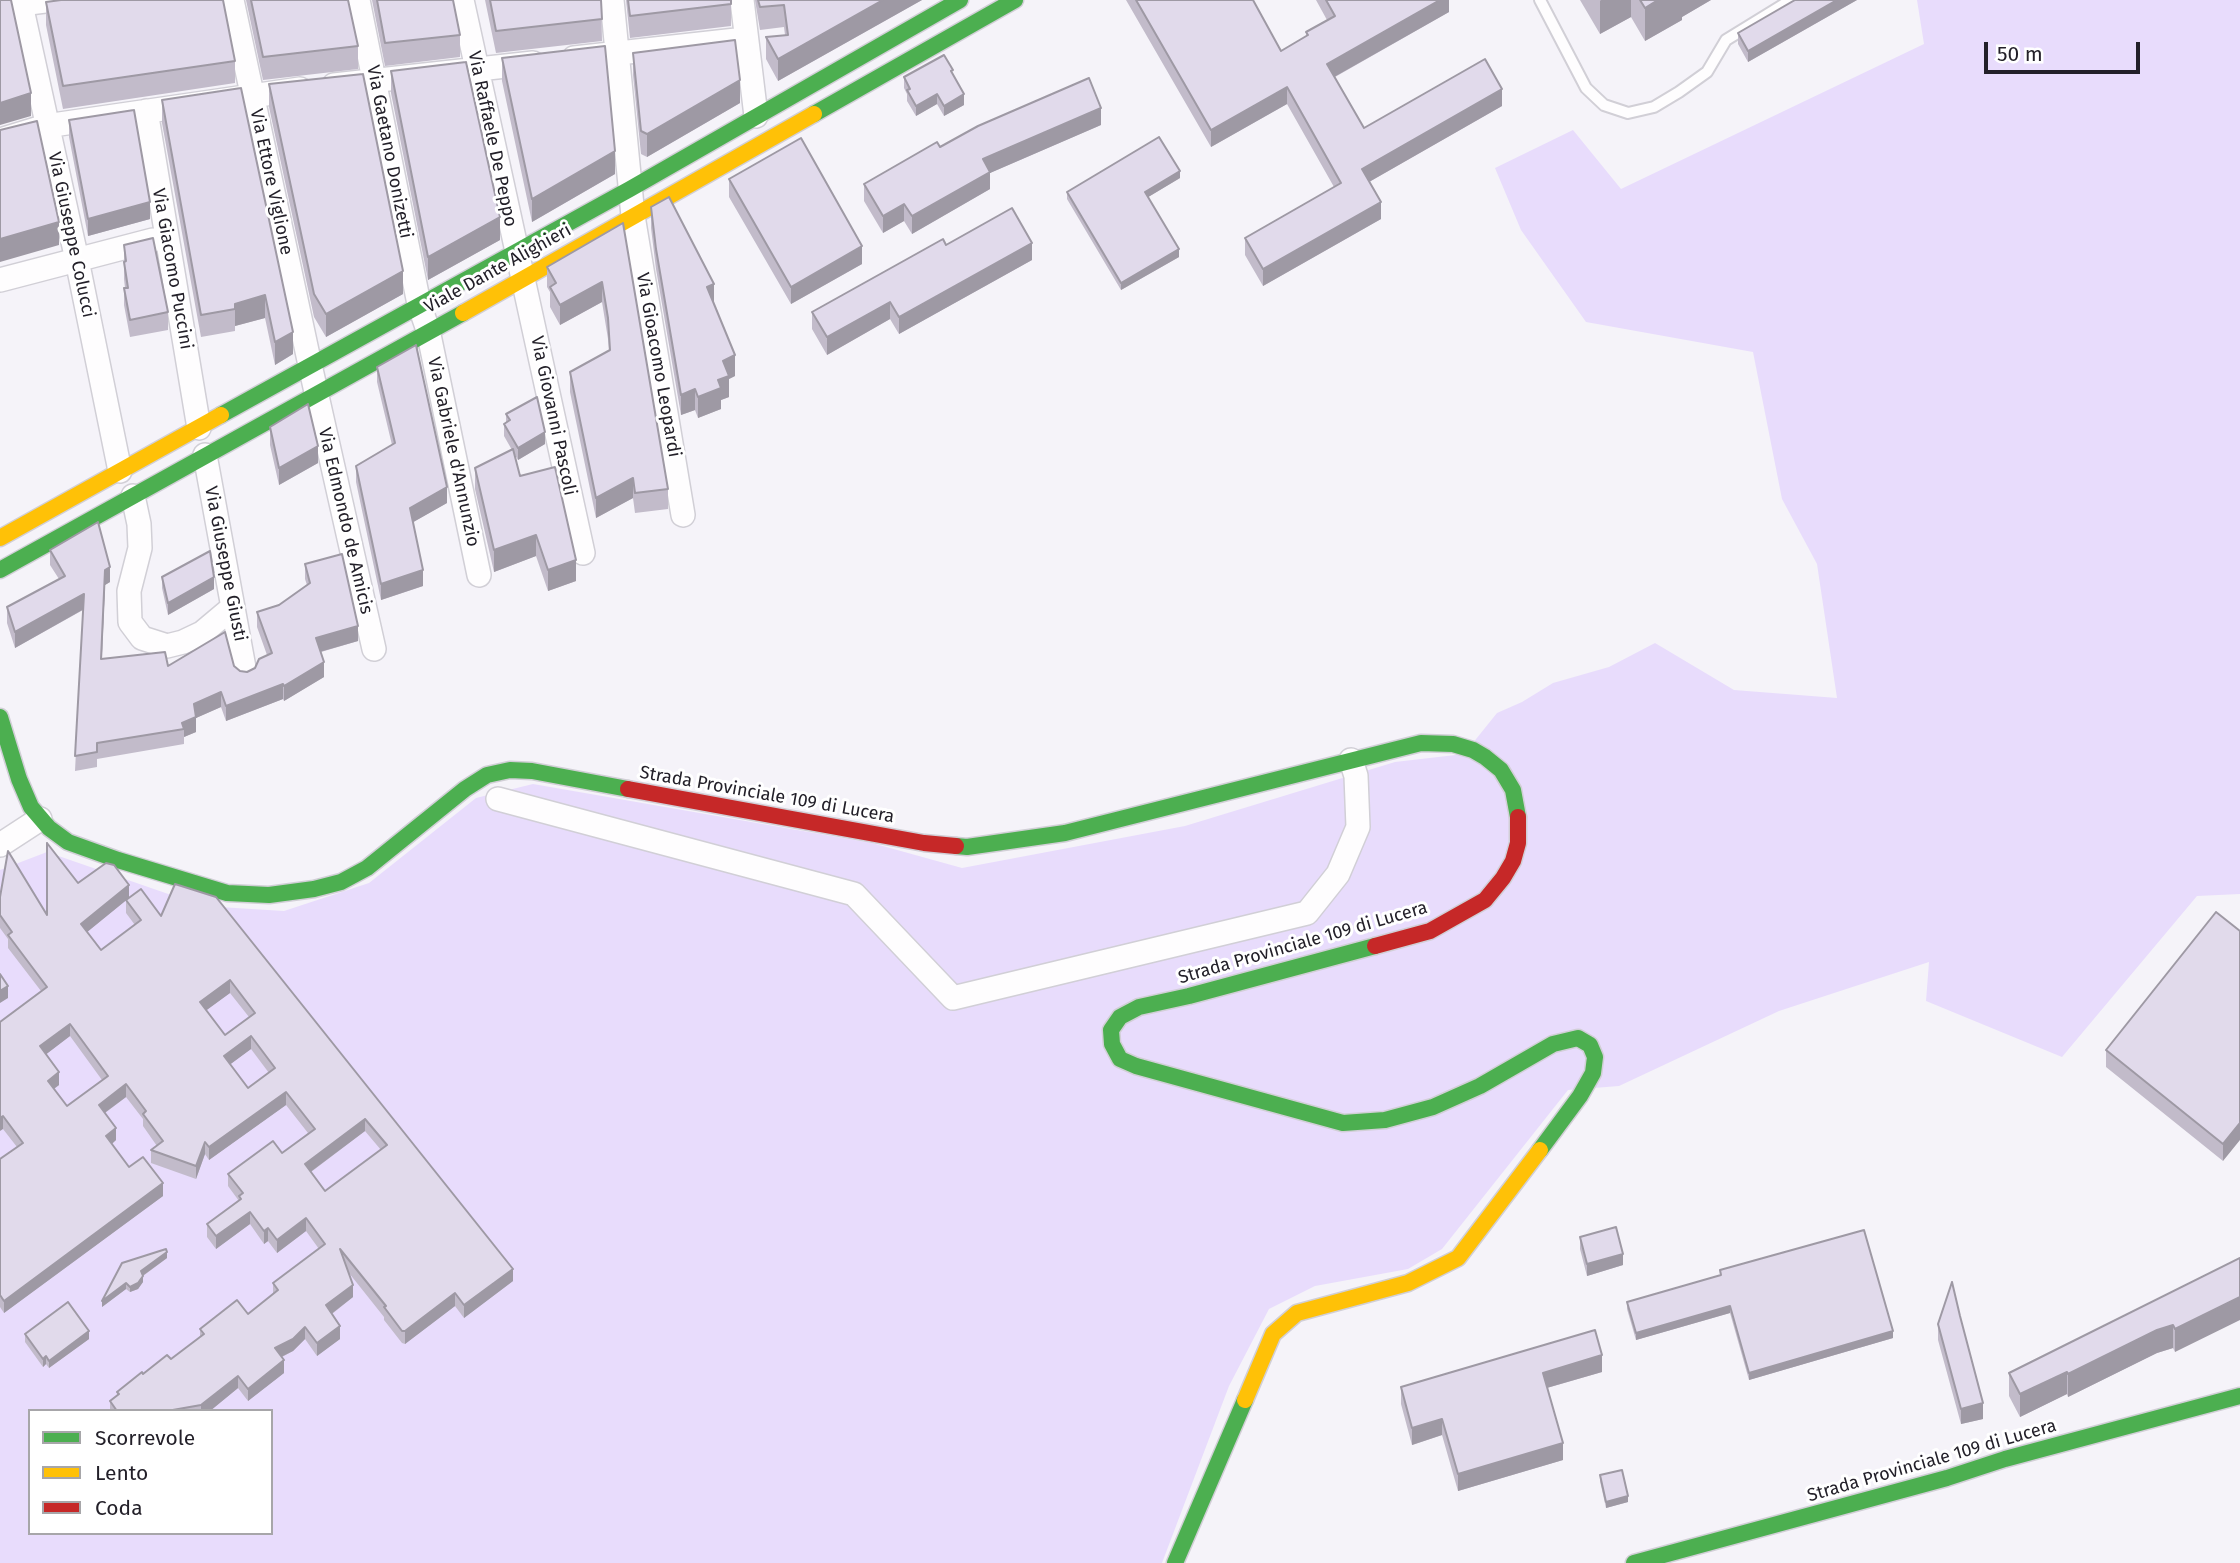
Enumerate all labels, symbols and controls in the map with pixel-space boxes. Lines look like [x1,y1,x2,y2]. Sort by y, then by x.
scale bar [1988,28,2144,72]
text: 50 m [1997,41,2043,67]
street label: Via Raffaele De Peppo [463,49,521,229]
street label: Via Gaetano Donizetti [362,64,416,240]
street label: Via Ettore Viglione [245,107,297,257]
street label: Via Giuseppe Colucci [43,150,99,320]
street label: Via Giacomo Puccini [147,187,197,351]
street label: Viale Dante Alighieri [421,220,575,318]
street label: Via Gioacomo Leopardi [631,271,685,459]
street label: Via Giovanni Pascoli [526,334,580,498]
street label: Via Gabriele d'Annunzio [422,355,484,549]
street label: Via Edmondo de Amicis [313,426,377,616]
street label: Via Giuseppe Giusti [199,485,251,643]
street label: Strada Provinciale 109 di Lucera [638,762,896,828]
street label: Strada Provinciale 109 di Lucera [1176,897,1430,989]
legend [28,1409,273,1535]
street label: Strada Provinciale 109 di Lucera [1805,1415,2059,1507]
text: Scorrevole [95,1425,195,1451]
text: Lento [95,1460,148,1486]
text: Coda [95,1495,143,1521]

